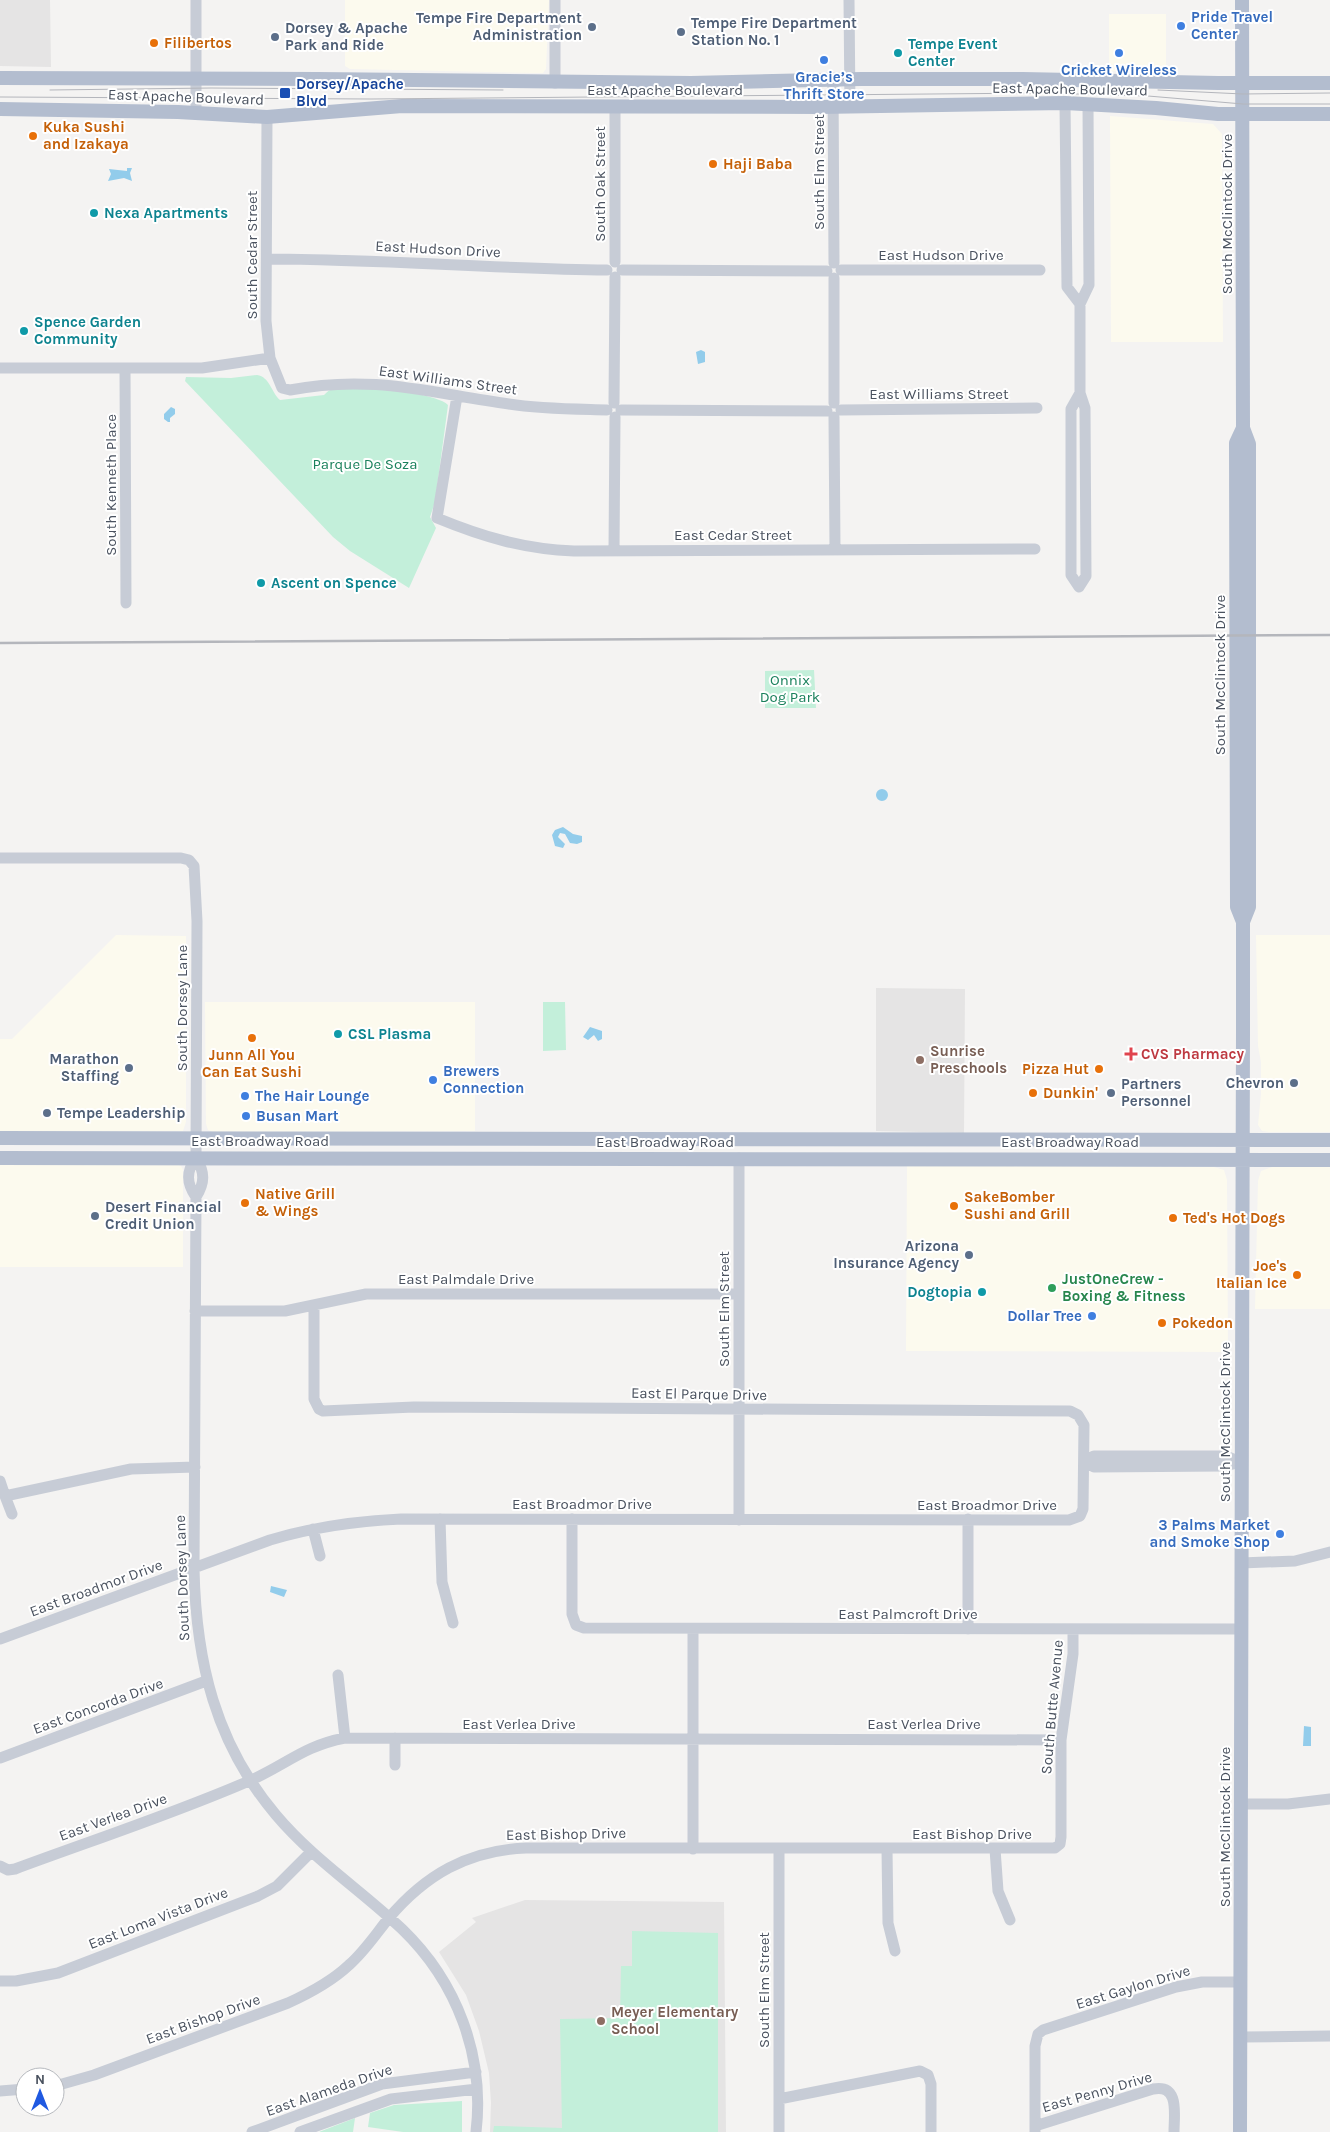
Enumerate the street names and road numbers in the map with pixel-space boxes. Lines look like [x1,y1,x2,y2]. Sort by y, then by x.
street label: East Apache Boulevard [992,79,1148,99]
street label: East Apache Boulevard [587,81,743,99]
street label: East Apache Boulevard [108,85,264,109]
street label: South Elm Street [810,114,828,230]
street label: South Oak Street [591,126,609,242]
street label: South McClintock Drive [1218,134,1236,294]
street label: South Cedar Street [243,190,261,319]
street label: East Hudson Drive [375,237,501,261]
street label: East Hudson Drive [878,246,1004,264]
street label: East Williams Street [378,361,519,399]
street label: East Williams Street [869,385,1009,403]
street label: South Kenneth Place [102,414,120,556]
street label: East Cedar Street [674,526,792,544]
street label: South McClintock Drive [1211,595,1229,755]
street label: South Dorsey Lane [173,945,191,1071]
street label: East Broadway Road [191,1132,329,1150]
street label: East Broadway Road [596,1133,734,1151]
street label: East Broadway Road [1001,1133,1139,1151]
street label: South Elm Street [715,1251,733,1367]
street label: East Palmdale Drive [398,1270,534,1288]
street label: South McClintock Drive [1216,1342,1234,1502]
street label: East El Parque Drive [631,1384,767,1404]
street label: East Broadmor Drive [512,1495,652,1513]
street label: East Broadmor Drive [917,1496,1057,1514]
street label: South Dorsey Lane [171,1515,193,1641]
street label: East Broadmor Drive [27,1556,165,1620]
street label: East Palmcroft Drive [838,1605,978,1623]
street label: South Butte Avenue [1037,1639,1067,1775]
street label: East Concorda Drive [30,1674,166,1738]
street label: East Verlea Drive [462,1715,576,1733]
street label: East Verlea Drive [867,1715,981,1733]
street label: South McClintock Drive [1216,1747,1234,1907]
street label: East Verlea Drive [57,1789,169,1845]
street label: East Bishop Drive [506,1824,626,1844]
street label: East Bishop Drive [912,1825,1032,1843]
street label: East Loma Vista Drive [86,1883,230,1953]
street label: South Elm Street [755,1932,773,2048]
street label: East Gaylon Drive [1074,1961,1192,2013]
street label: East Bishop Drive [144,1990,262,2048]
street label: East Alameda Drive [264,2060,394,2120]
street label: East Penny Drive [1040,2068,1154,2116]

